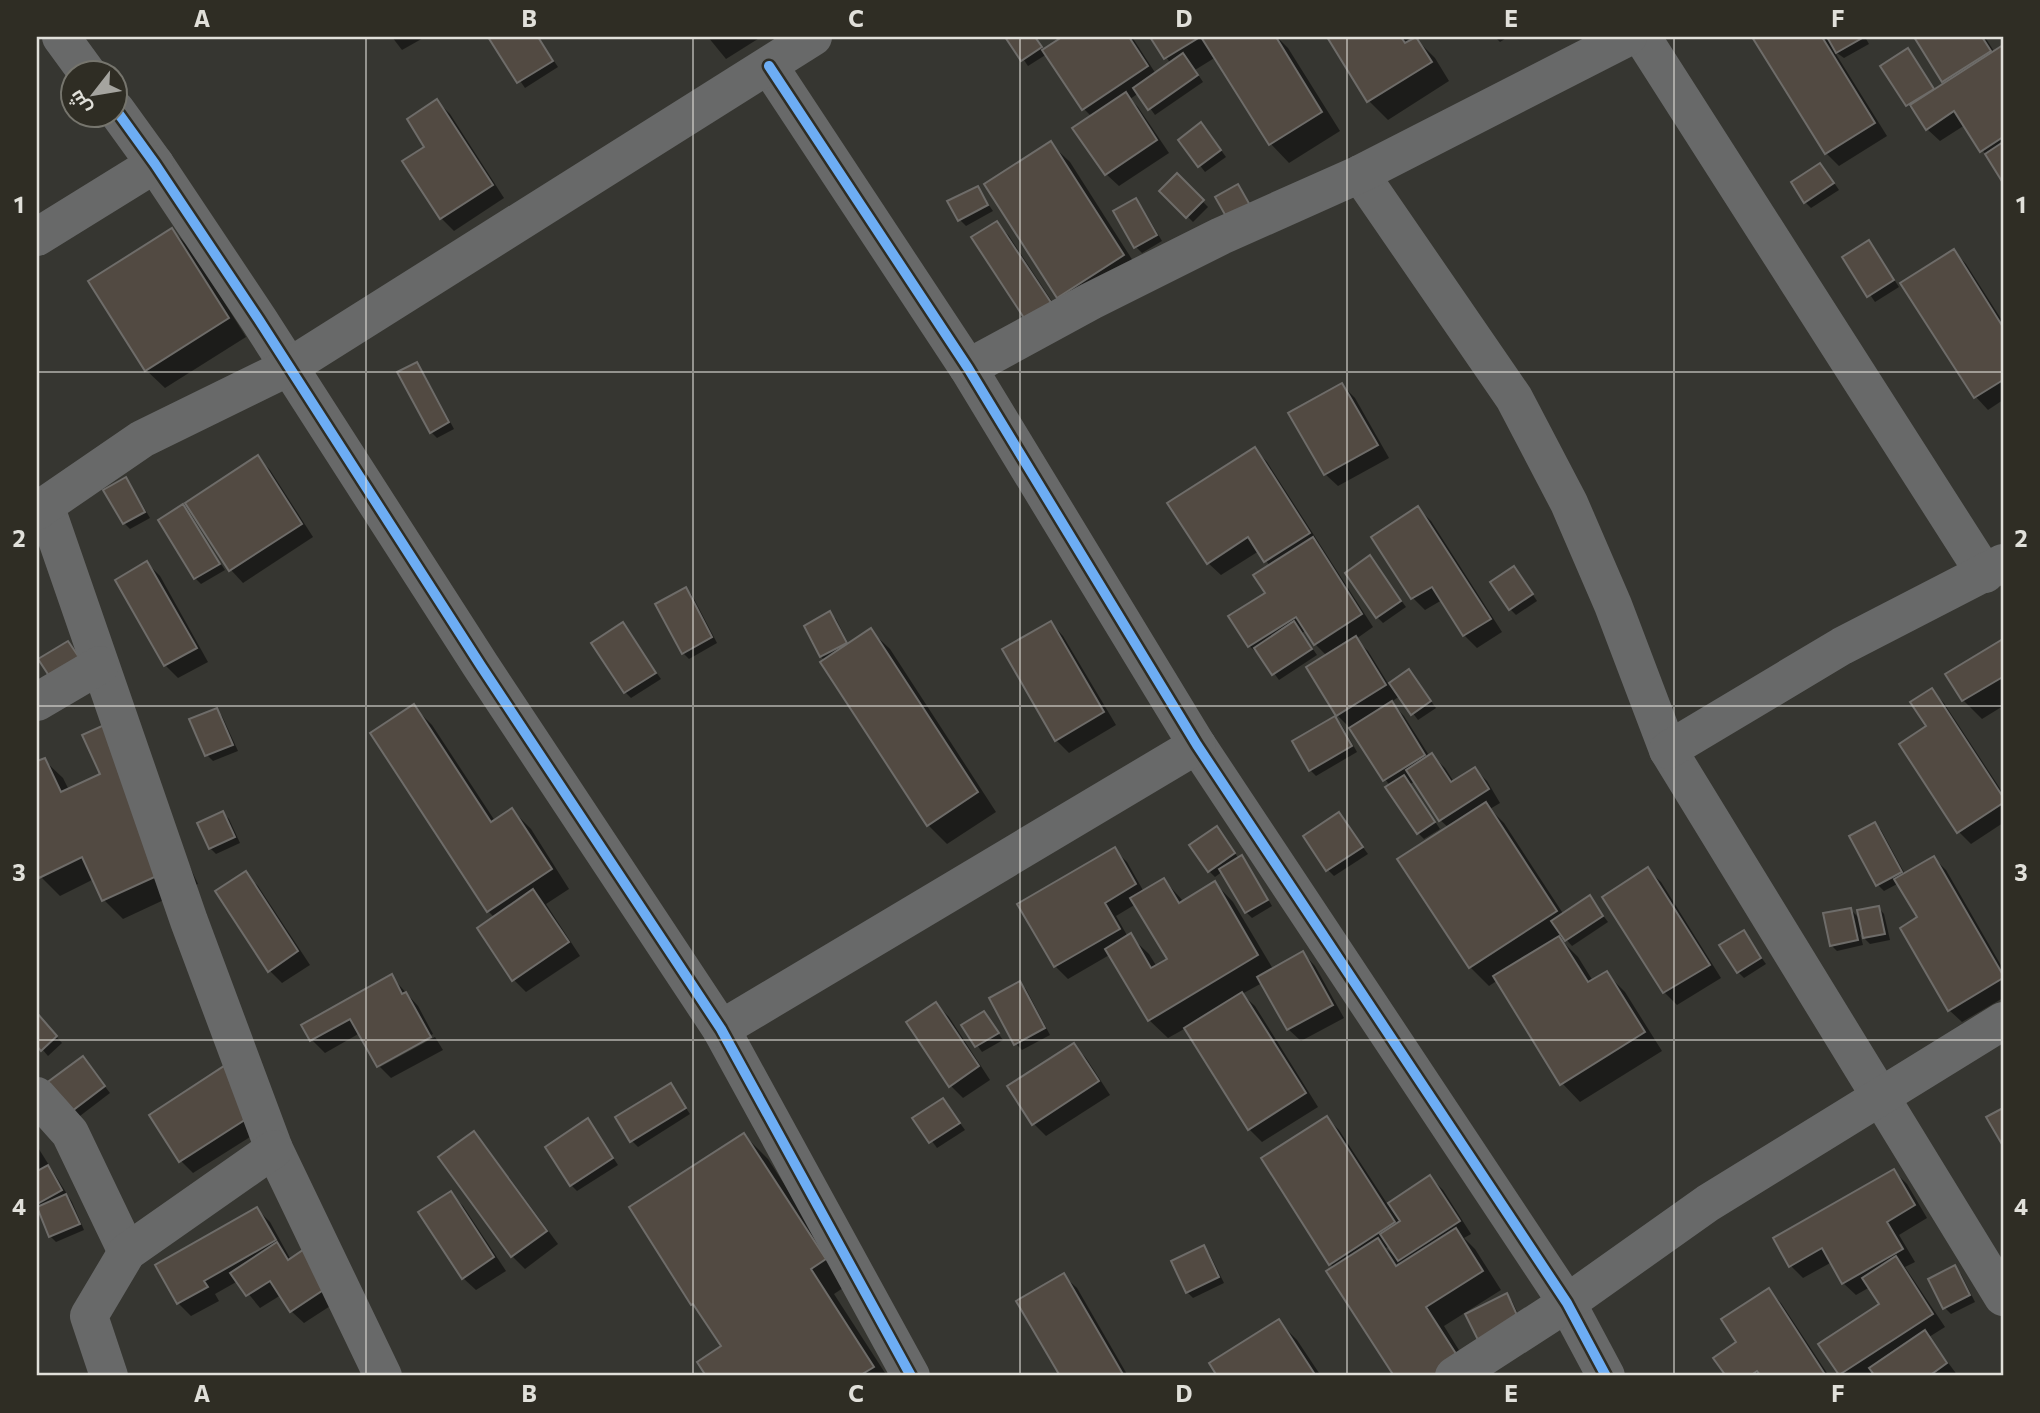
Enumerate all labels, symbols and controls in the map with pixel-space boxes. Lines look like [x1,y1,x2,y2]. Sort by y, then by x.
text: A [194,4,211,32]
text: B [521,4,537,32]
text: C [848,4,864,32]
text: D [1176,4,1193,32]
text: E [1504,4,1518,32]
text: F [1831,4,1845,32]
north arrow [60,60,130,130]
text: ش [63,86,96,119]
text: 1 [14,190,24,218]
text: 1 [2016,190,2026,218]
text: 2 [12,524,26,552]
text: 2 [2014,524,2028,552]
text: 3 [12,858,26,886]
text: 3 [2014,858,2028,886]
text: 4 [12,1192,26,1220]
text: 4 [2014,1192,2028,1220]
text: A [194,1379,211,1407]
text: B [521,1379,537,1407]
text: C [848,1379,864,1407]
text: D [1176,1379,1193,1407]
text: E [1504,1379,1518,1407]
text: F [1831,1379,1845,1407]

